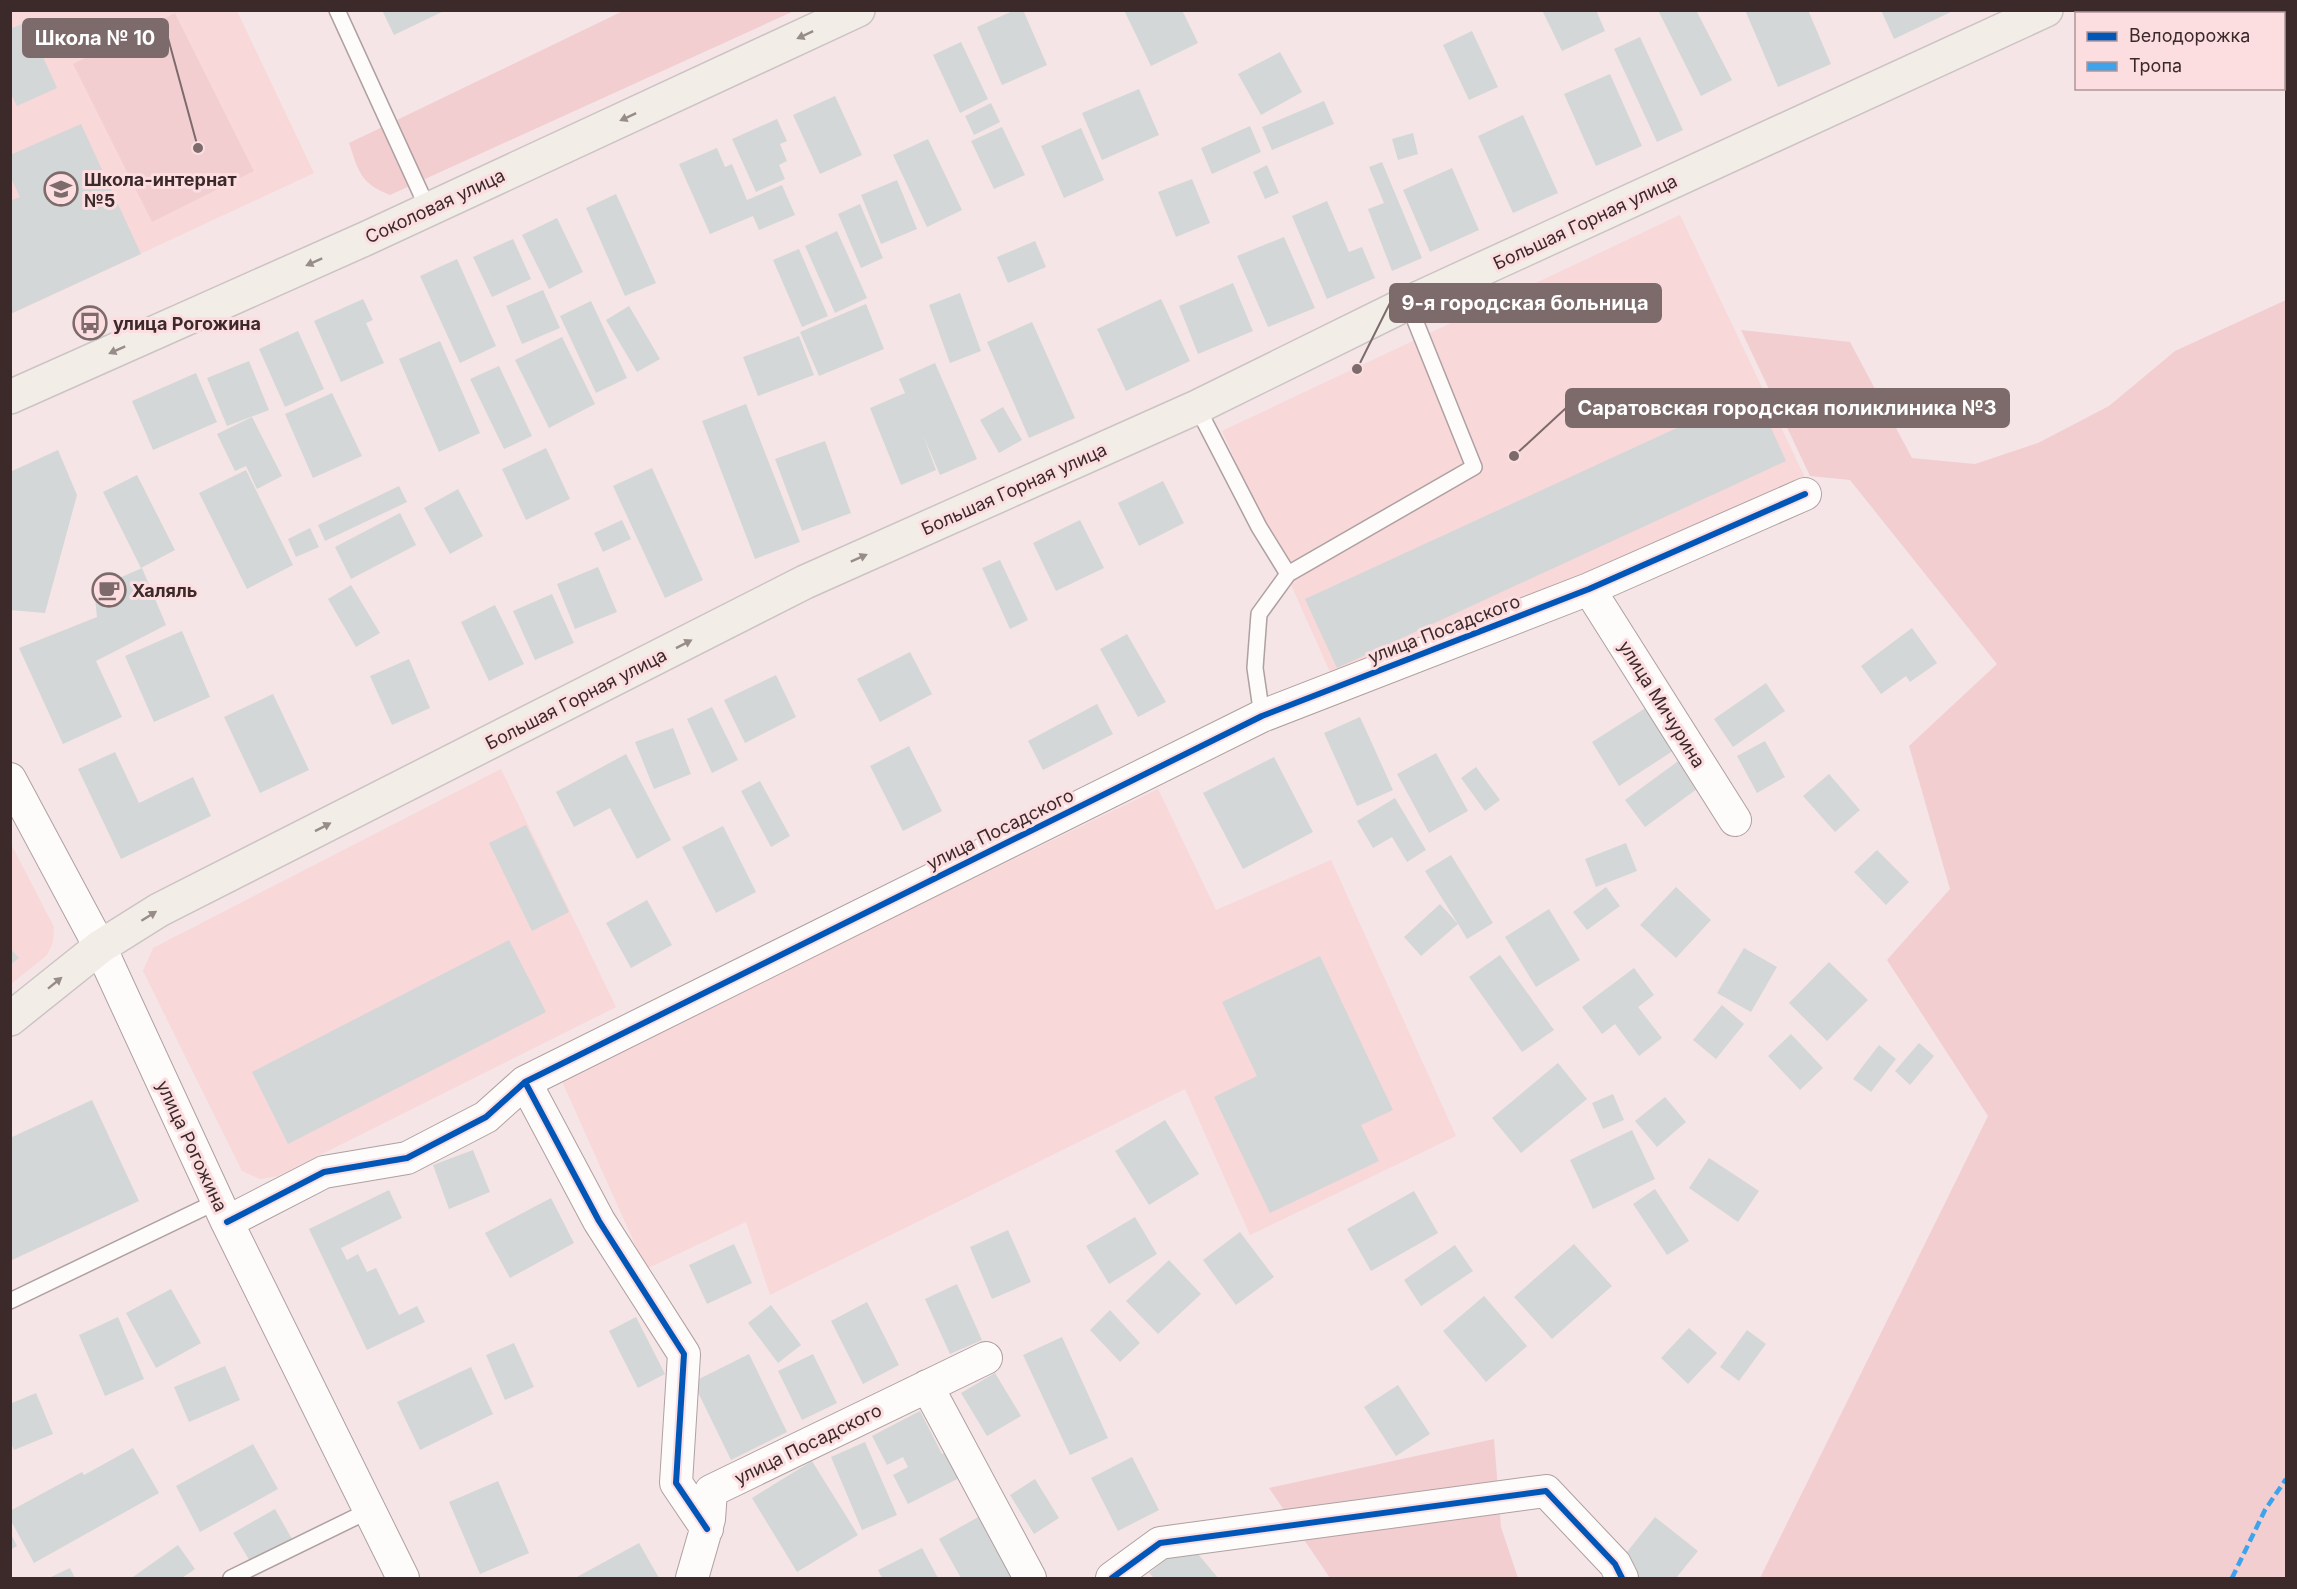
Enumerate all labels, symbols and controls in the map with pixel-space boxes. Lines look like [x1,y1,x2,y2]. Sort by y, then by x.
legend [2075,12,2285,90]
callout: Школа № 10 [23,19,168,57]
text: Велодорожка [2129,25,2250,46]
text: Школа № 10 [35,26,155,50]
one-way arrow [795,30,813,40]
text: Тропа [2129,55,2182,76]
one-way arrow [618,112,636,122]
street label: Соколовая улица [362,164,508,248]
place label: Школа-интернат №5 [84,169,237,211]
street label: Большая Горная улица [1490,170,1680,274]
school or university icon: Школа-интернат №5 [43,171,79,207]
one-way arrow [304,257,322,267]
callout: 9-я городская больница [1390,284,1661,322]
text: 9-я городская больница [1401,291,1649,315]
bus stop icon: улица Рогожина [72,305,108,341]
place label: улица Рогожина [113,313,261,334]
one-way arrow [107,345,125,355]
callout: Саратовская городская поликлиника №3 [1566,389,2009,427]
text: Саратовская городская поликлиника №3 [1577,396,1997,420]
street label: Большая Горная улица [918,439,1110,539]
one-way arrow [850,553,868,563]
cafe icon: Халяль [91,572,127,608]
place label: Халяль [132,580,197,601]
street label: улица Посадского [1365,590,1523,668]
street label: улица Мичурина [1614,637,1710,771]
one-way arrow [675,639,692,649]
street label: Большая Горная улица [482,644,670,754]
street label: улица Посадского [923,784,1077,874]
one-way arrow [314,822,331,832]
one-way arrow [141,911,157,922]
one-way arrow [47,977,63,990]
street label: улица Рогожина [152,1077,232,1215]
street label: улица Посадского [731,1399,885,1489]

